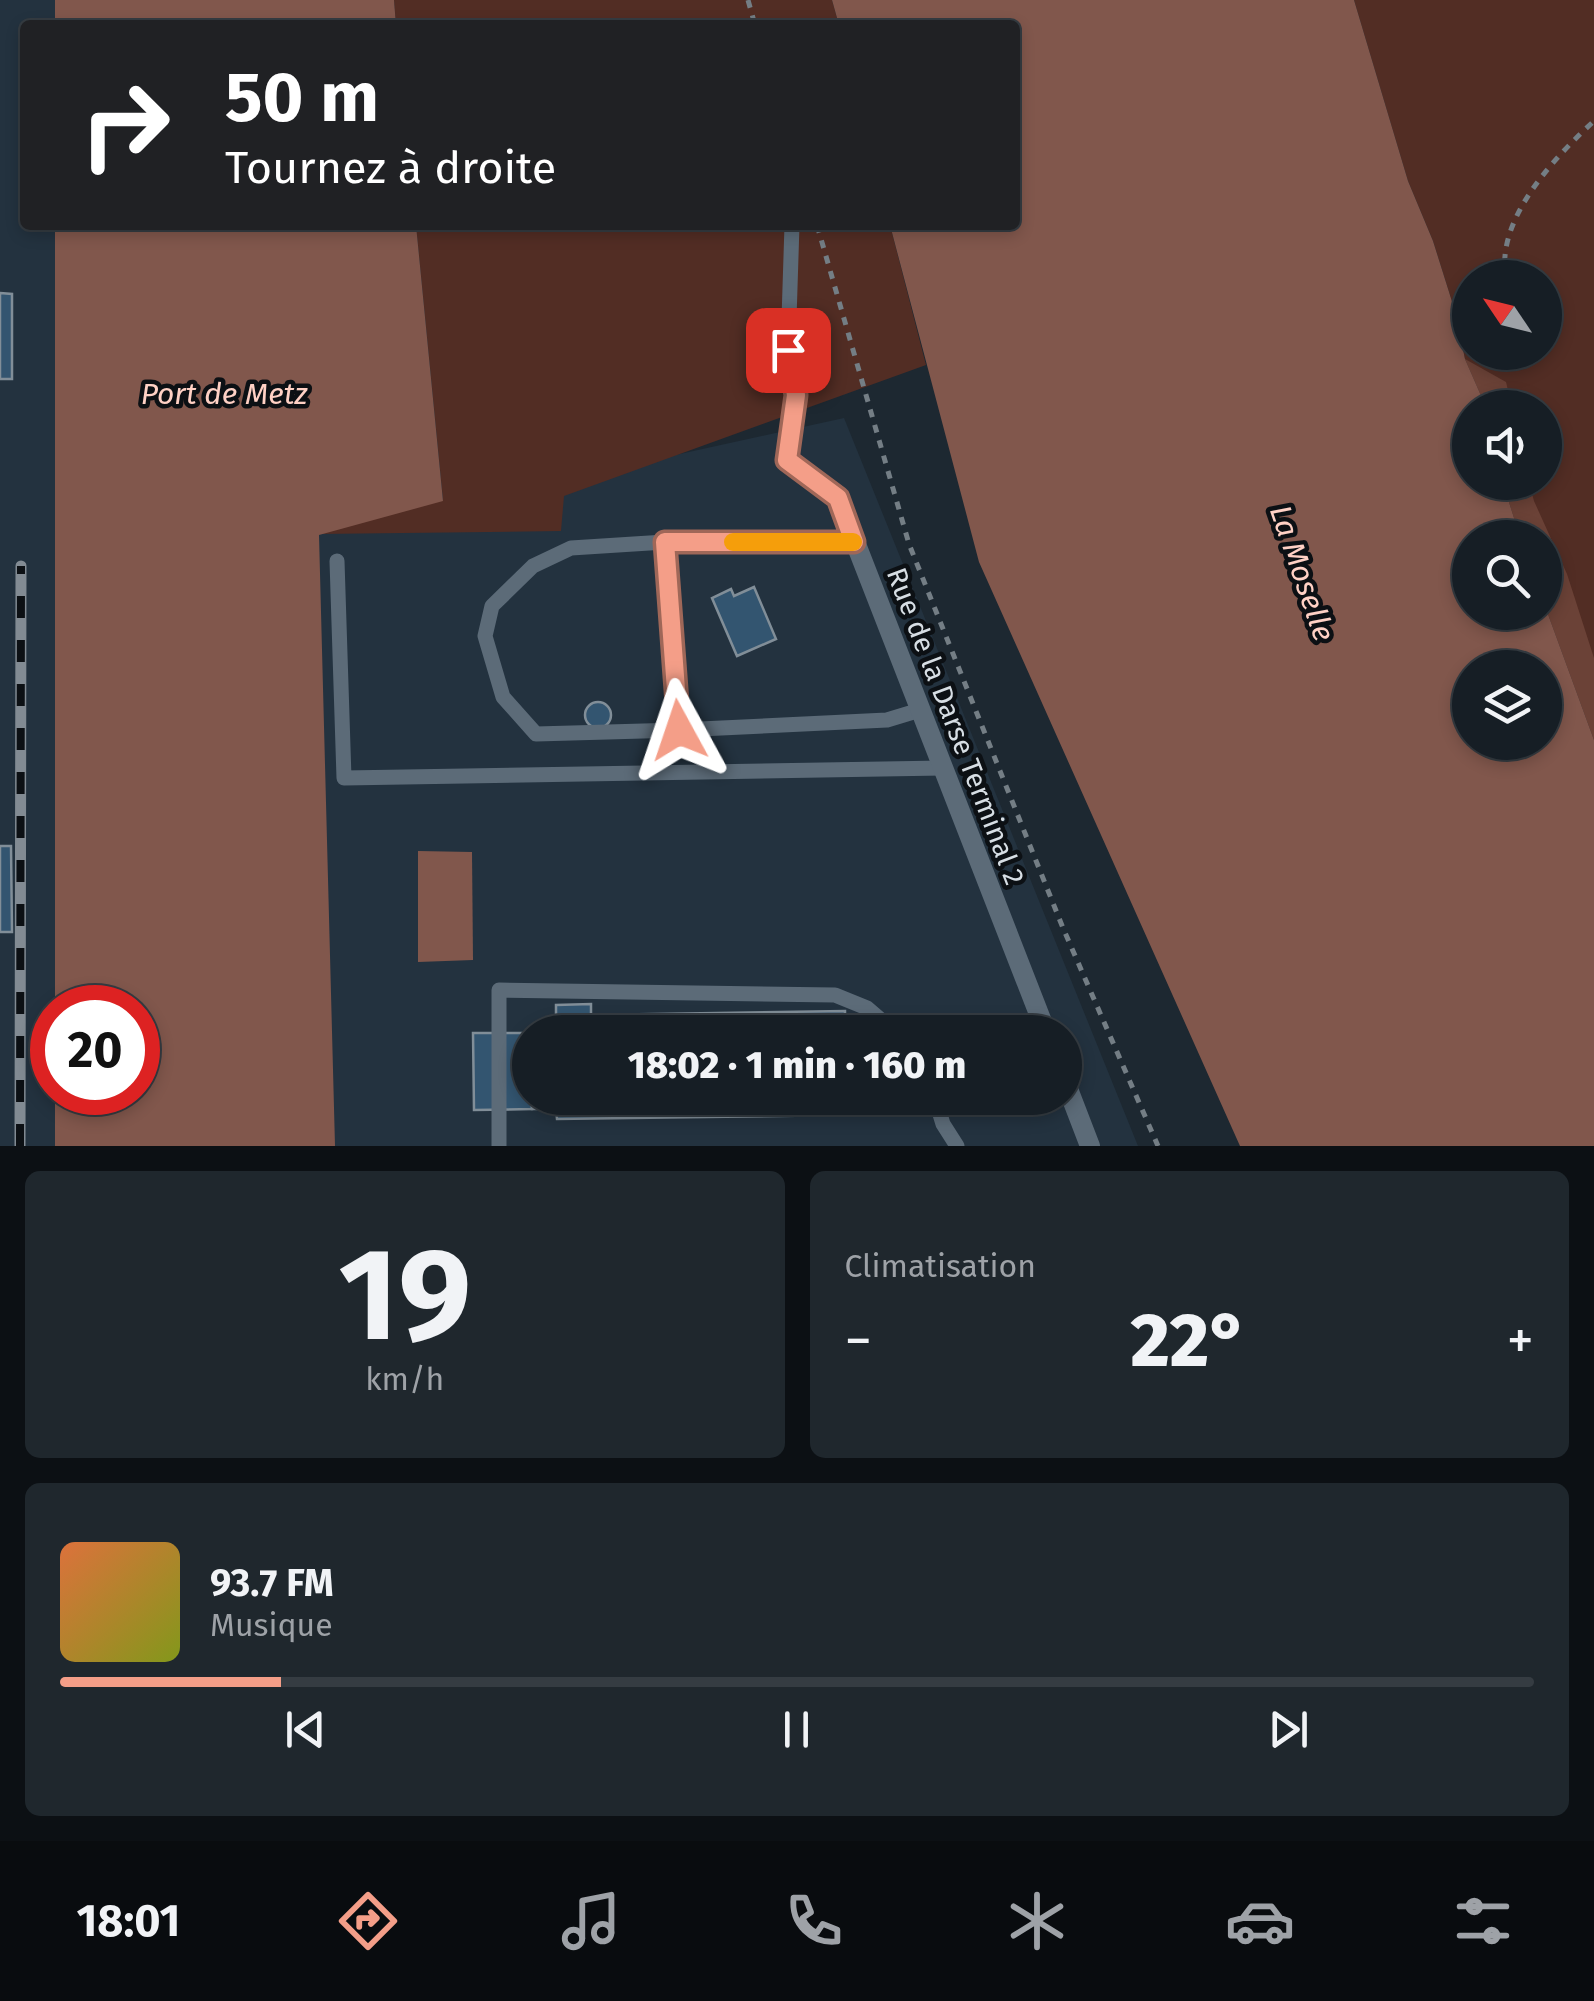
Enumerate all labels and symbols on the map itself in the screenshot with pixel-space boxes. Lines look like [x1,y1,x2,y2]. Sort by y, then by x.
north arrow [1452,260,1562,370]
pin [746,308,831,393]
water label: Port de Metz [141,376,308,412]
water label: La Moselle [1262,500,1342,646]
street label: Rue de la Darse Terminal 2 [880,563,1031,889]
position arrow [627,678,731,782]
speed limit sign: 20 [30,985,160,1115]

